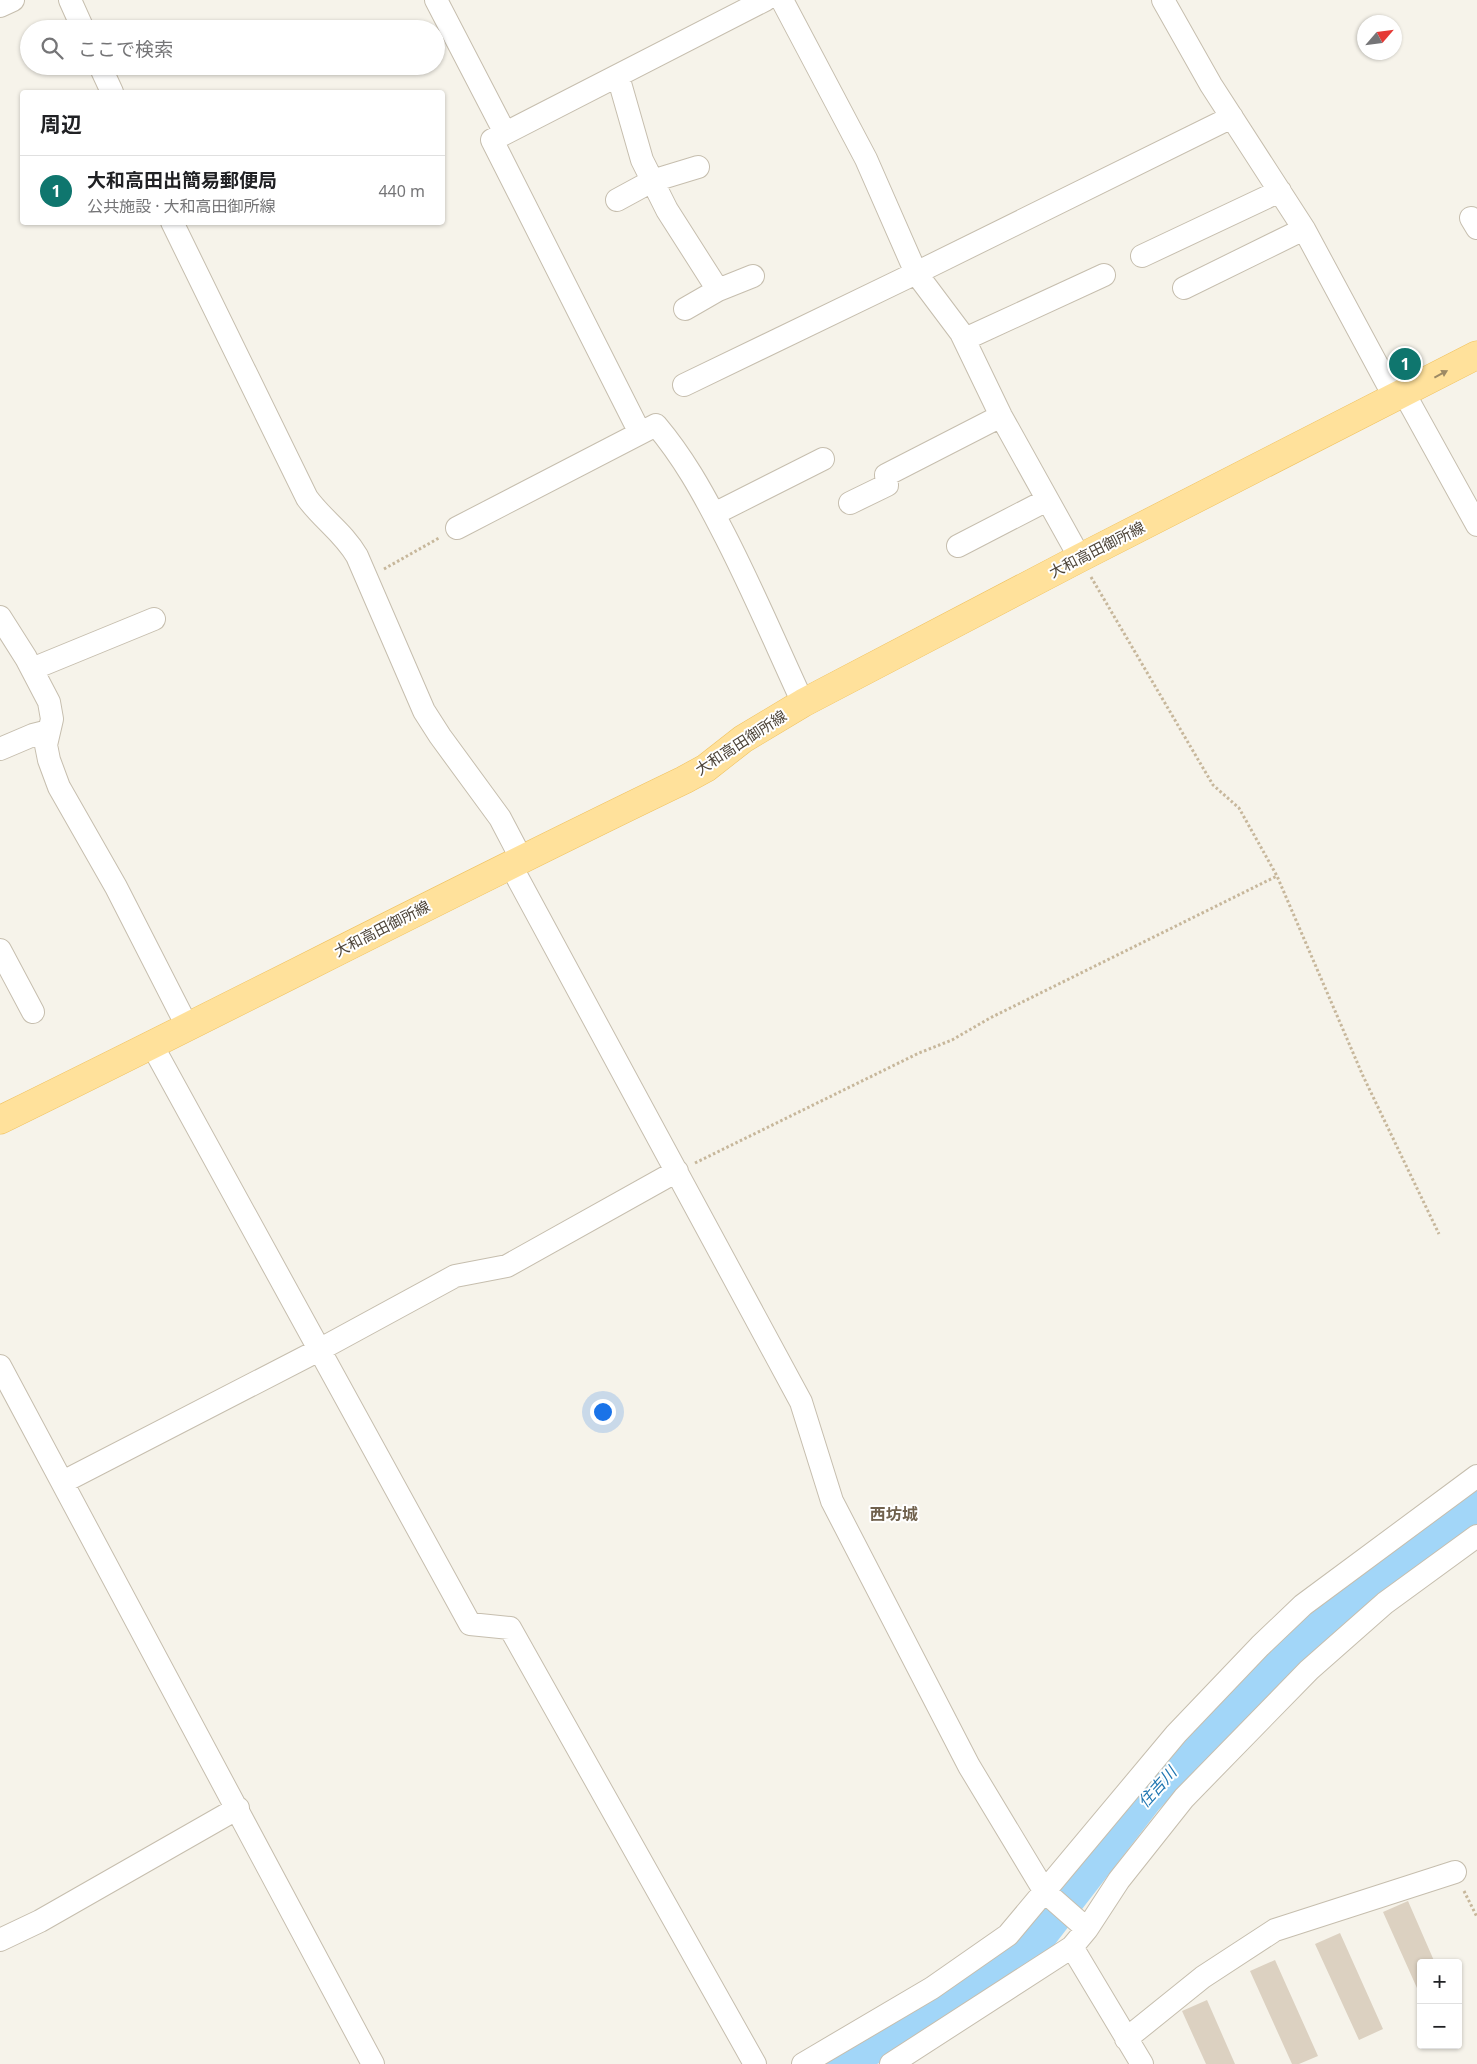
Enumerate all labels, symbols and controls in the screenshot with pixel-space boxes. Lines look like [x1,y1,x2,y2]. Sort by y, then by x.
north arrow [1357,15,1402,60]
search box [20,20,445,75]
icon: search [38,34,66,62]
text: ここで検索 [78,36,173,62]
text: 周辺 [40,110,82,138]
text: 大和高田出簡易郵便局 [87,167,277,193]
text: 1 [51,180,61,202]
text: 440 m [378,180,425,202]
text: 公共施設 · 大和高田御所線 [87,195,276,217]
pin: 1 [1389,345,1421,383]
one-way arrow [1433,370,1448,378]
street label: 大和高田御所線 [1045,516,1148,582]
street label: 大和高田御所線 [691,705,790,779]
street label: 大和高田御所線 [330,895,433,961]
your location [590,1399,616,1425]
district label: 西坊城 [870,1503,918,1525]
water label: 住吉川 [1133,1760,1183,1812]
map controls [1417,1959,1462,2049]
button: + [1417,1959,1462,2004]
button: − [1417,2004,1462,2049]

